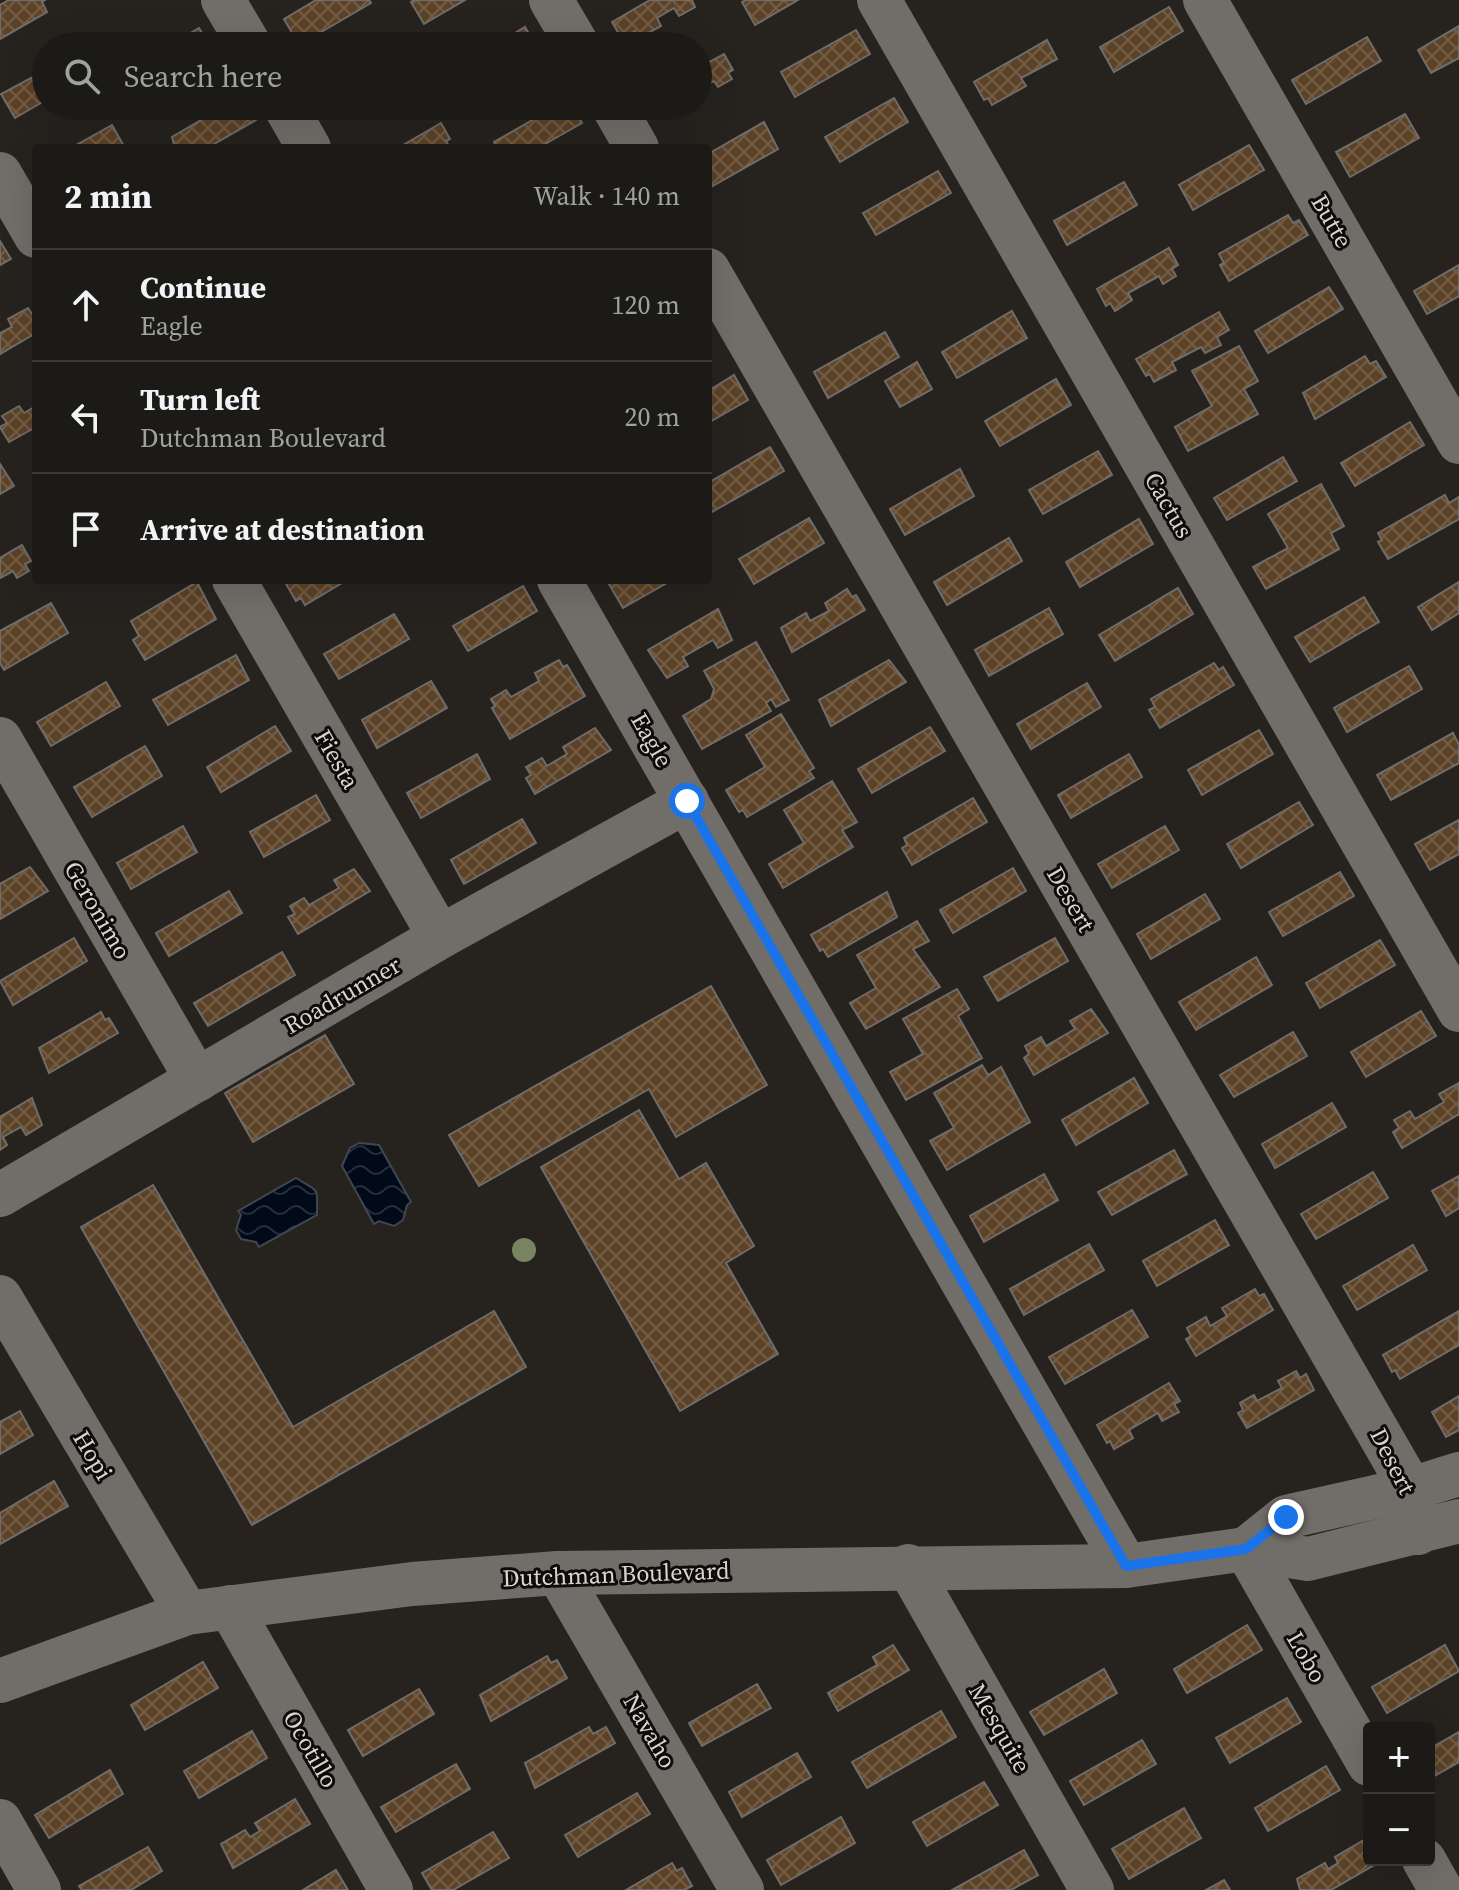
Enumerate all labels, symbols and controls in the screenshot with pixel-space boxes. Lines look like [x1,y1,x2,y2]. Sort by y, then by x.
search box [32,32,712,120]
icon: search [60,54,104,98]
text: Search here [124,56,282,97]
text: 2 min [64,173,152,219]
text: Walk · 140 m [533,178,680,214]
street label: Butte [1304,188,1360,254]
text: Continue [140,267,266,308]
icon: ahead [64,283,108,327]
text: 120 m [612,287,680,323]
text: Eagle [140,308,203,344]
text: Turn left [140,379,260,420]
icon: left [64,395,108,439]
text: 20 m [625,399,680,435]
text: Dutchman Boulevard [140,420,386,456]
street label: Cactus [1137,466,1201,544]
icon: arrive [64,507,108,551]
text: Arrive at destination [140,509,425,550]
street label: Eagle [623,707,681,773]
street label: Fiesta [307,723,368,795]
route start [669,783,705,819]
street label: Geronimo [57,855,139,965]
street label: Desert [1039,860,1103,938]
street label: Roadrunner [277,948,407,1042]
street label: Desert [1362,1422,1424,1500]
street label: Hopi [65,1424,121,1486]
route end [1268,1499,1304,1535]
street label: Dutchman Boulevard [502,1554,730,1594]
street label: Lobo [1279,1625,1335,1689]
street label: Mesquite [961,1677,1039,1779]
street label: Navaho [616,1688,684,1774]
street label: Ocotillo [276,1704,346,1794]
map controls [1363,1722,1435,1866]
button: + [1363,1722,1435,1794]
button: − [1363,1794,1435,1866]

